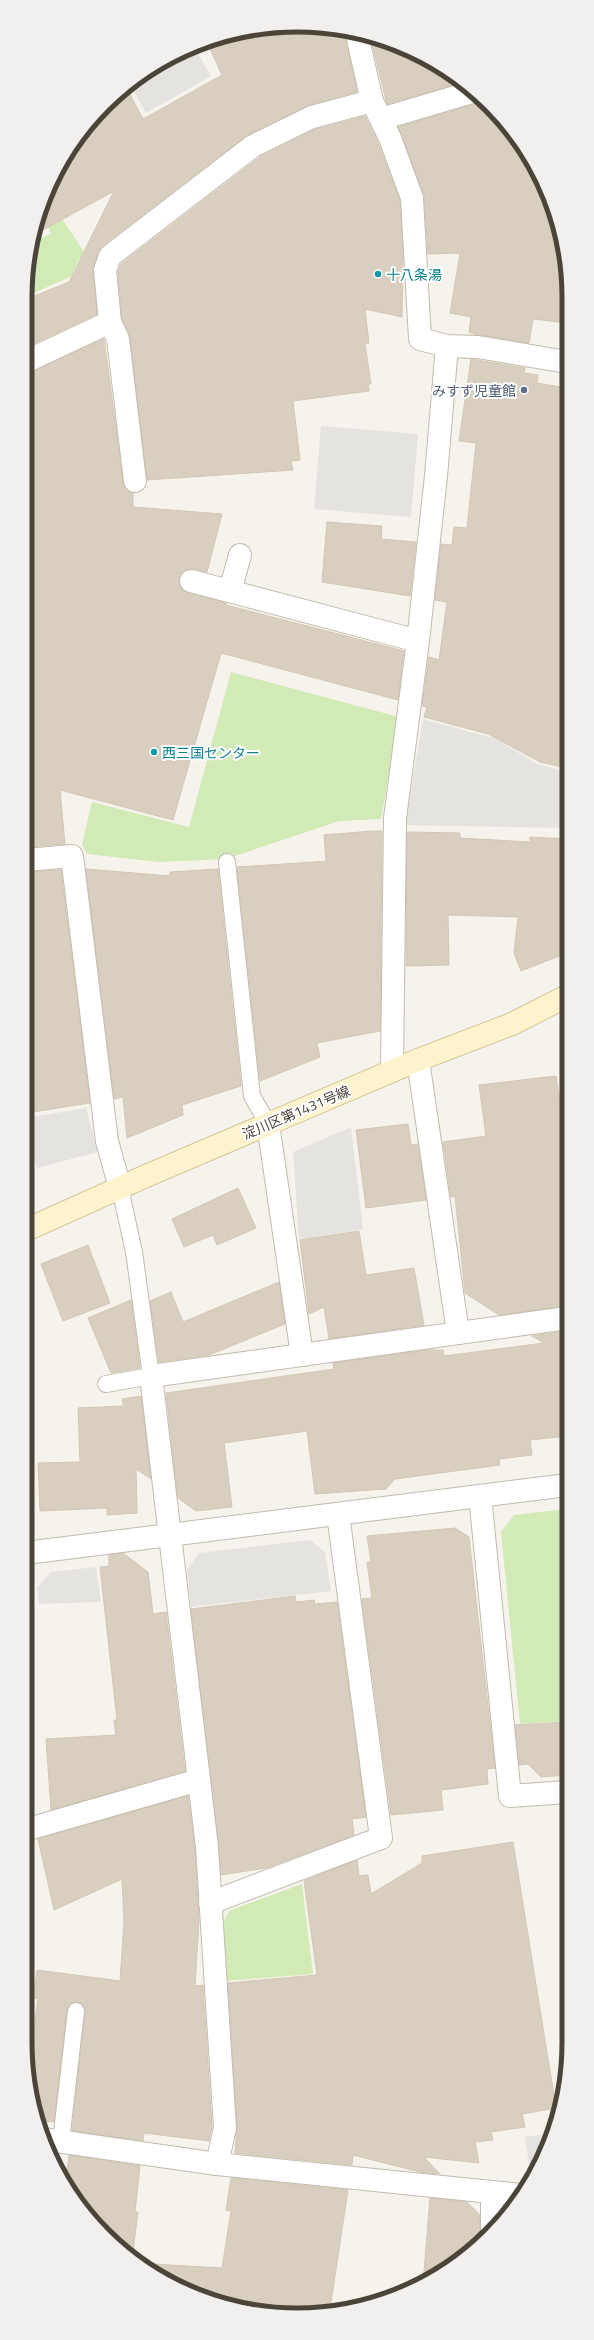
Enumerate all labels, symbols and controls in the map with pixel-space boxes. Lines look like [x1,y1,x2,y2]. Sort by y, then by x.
place label: 十八条湯 [386,264,442,285]
marker: 十八条湯 [373,269,383,279]
place label: みすず児童館 [432,380,516,401]
marker: みすず児童館 [519,385,529,395]
place label: 西三国センター [162,742,260,763]
marker: 西三国センター [149,747,159,757]
street label: 淀川区第1431号線 [239,1080,353,1144]

